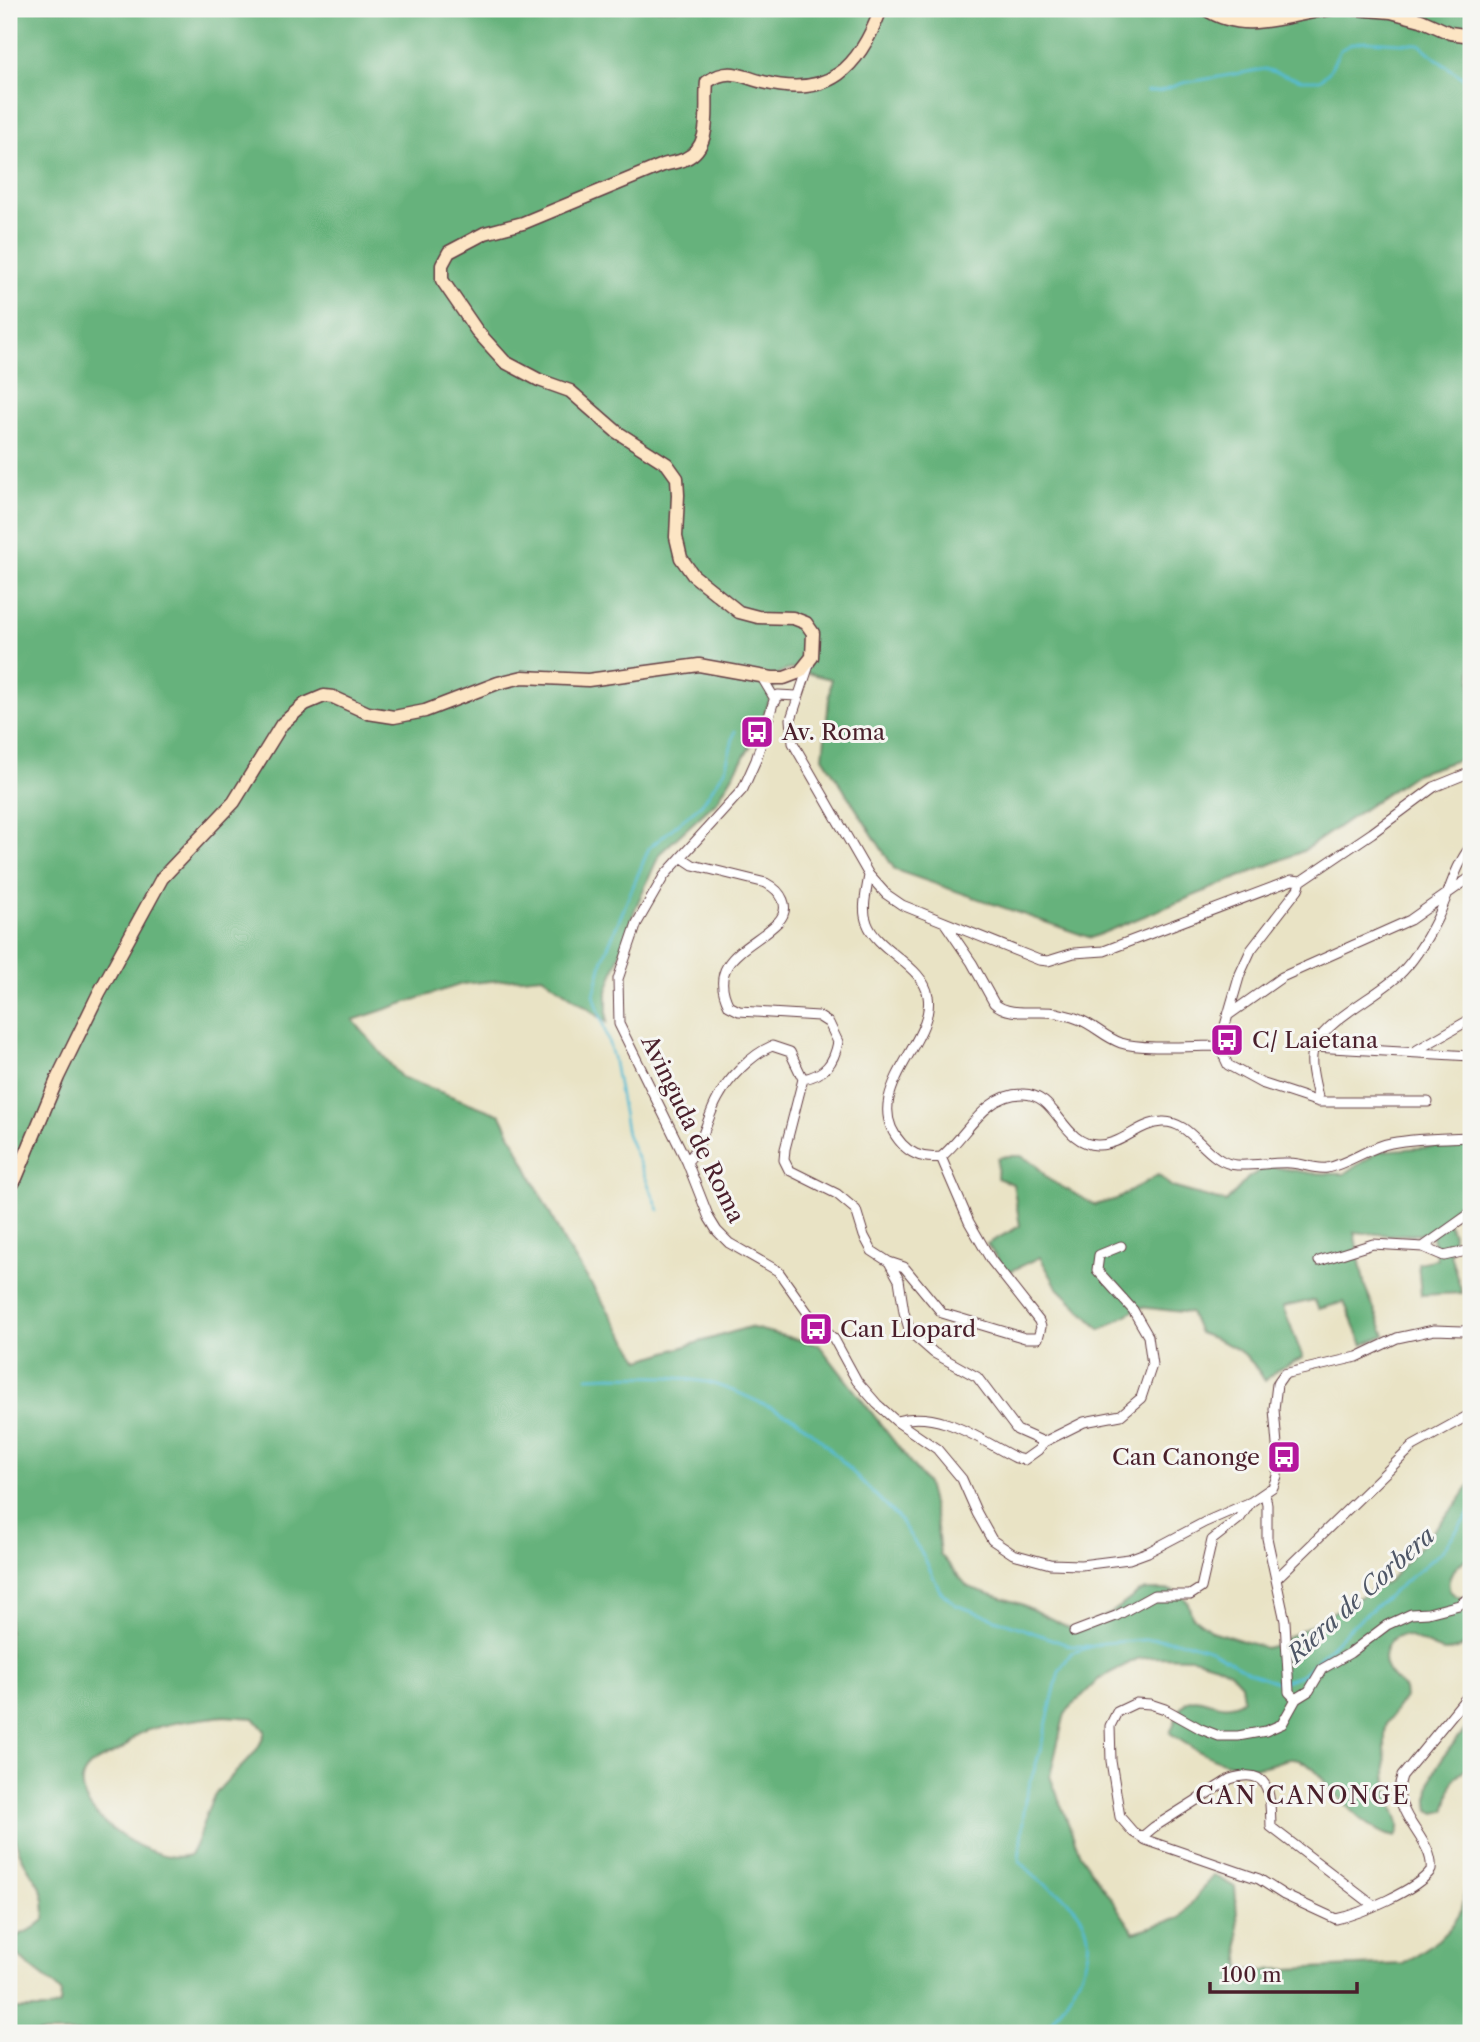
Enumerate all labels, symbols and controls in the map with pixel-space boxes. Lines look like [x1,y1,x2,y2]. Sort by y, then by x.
bus stop icon: Av. Roma [738,713,776,751]
place label: Av. Roma [781,718,886,746]
bus stop icon: C/ Laietana [1208,1021,1246,1059]
place label: C/ Laietana [1252,1026,1379,1054]
street label: Avinguda de Roma [635,1030,751,1228]
bus stop icon: Can Llopard [797,1310,835,1348]
place label: Can Llopard [840,1315,976,1343]
bus stop icon: Can Canonge [1265,1438,1303,1476]
place label: Can Canonge [1112,1443,1260,1471]
water label: Riera de Corbera [1280,1521,1440,1670]
district label: CAN CANONGE [1195,1781,1411,1810]
scale bar [1210,1951,1358,1995]
text: 100 m [1221,1962,1282,1987]

